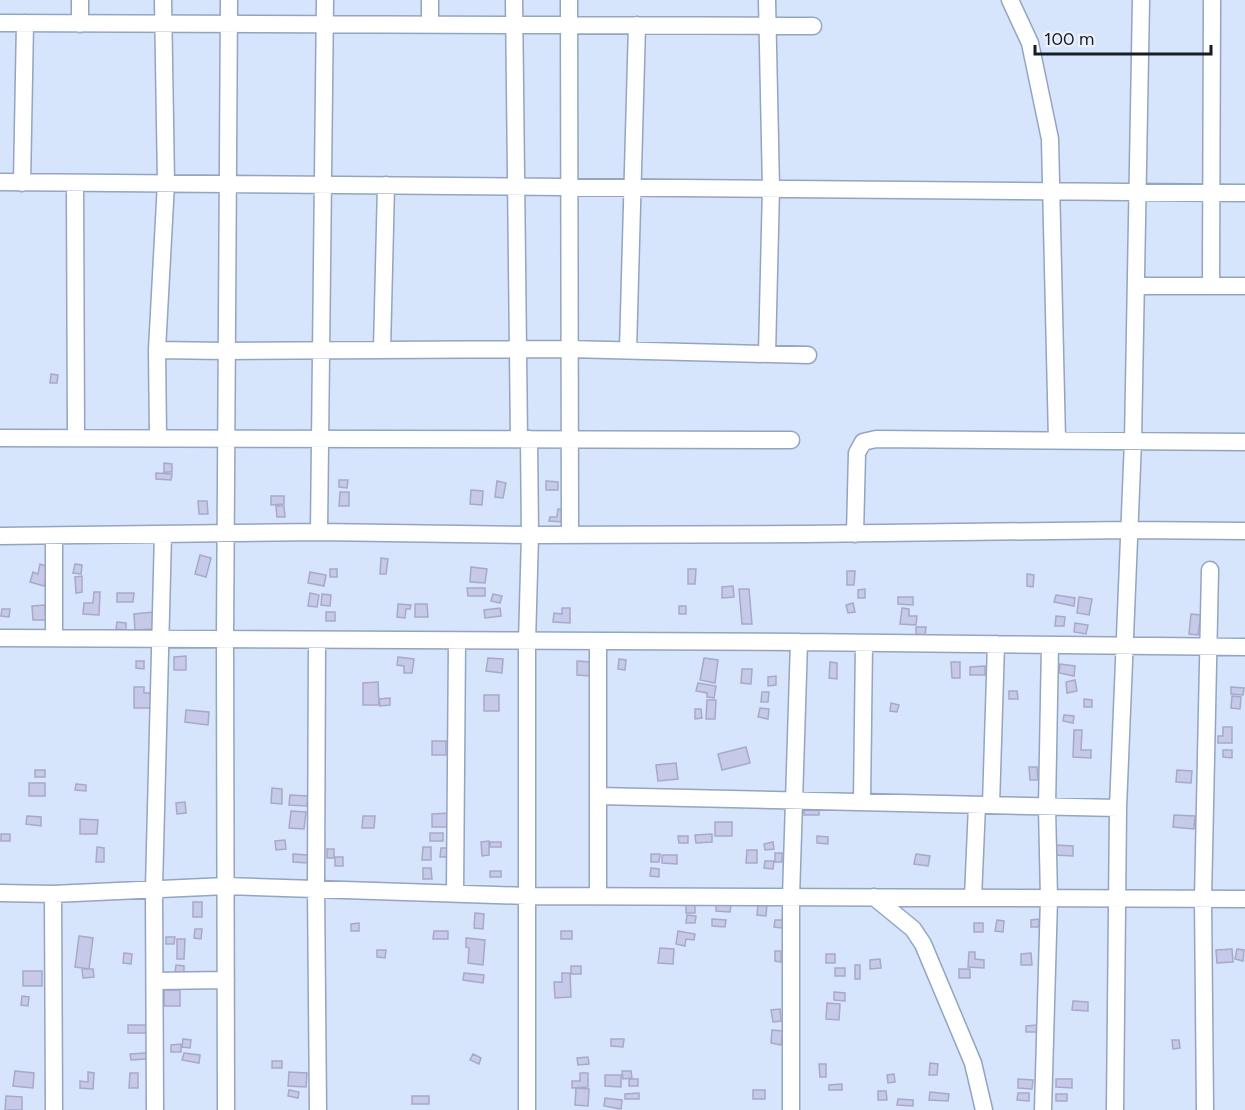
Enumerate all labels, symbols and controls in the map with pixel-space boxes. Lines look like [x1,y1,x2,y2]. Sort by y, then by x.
scale bar [1035,18,1210,56]
text: 100 m [1044,28,1094,50]

